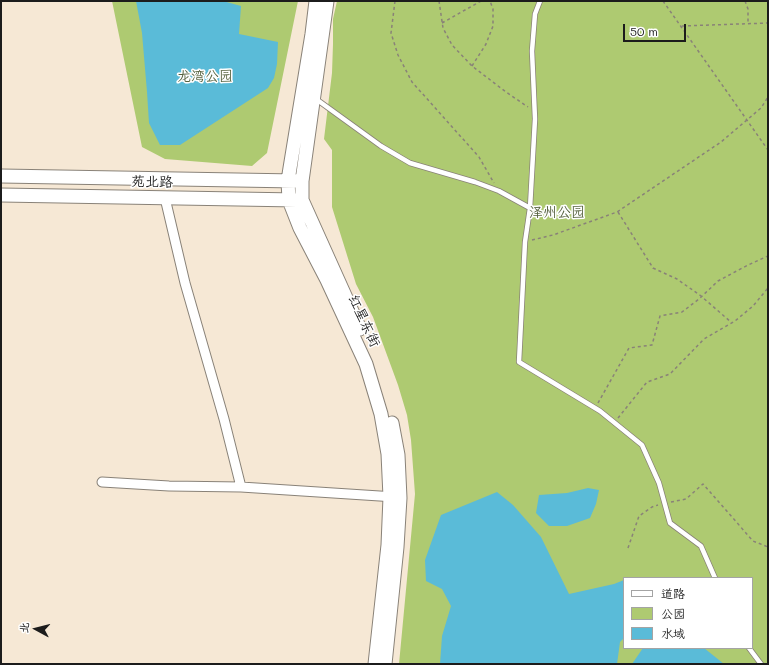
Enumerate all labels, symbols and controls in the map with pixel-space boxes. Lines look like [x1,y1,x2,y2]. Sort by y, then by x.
scale bar [625,16,688,42]
text: 50 m [630,23,658,39]
park label: 龙湾公园 [177,69,233,85]
street label: 苑北路 [131,173,173,191]
park label: 泽州公园 [529,205,585,221]
street label: 红星东街 [345,292,383,350]
legend [623,577,753,649]
text: 道路 [661,585,685,601]
text: 公园 [661,605,685,621]
north arrow [16,609,56,649]
text: 北 [15,621,32,634]
text: 水域 [661,625,685,641]

